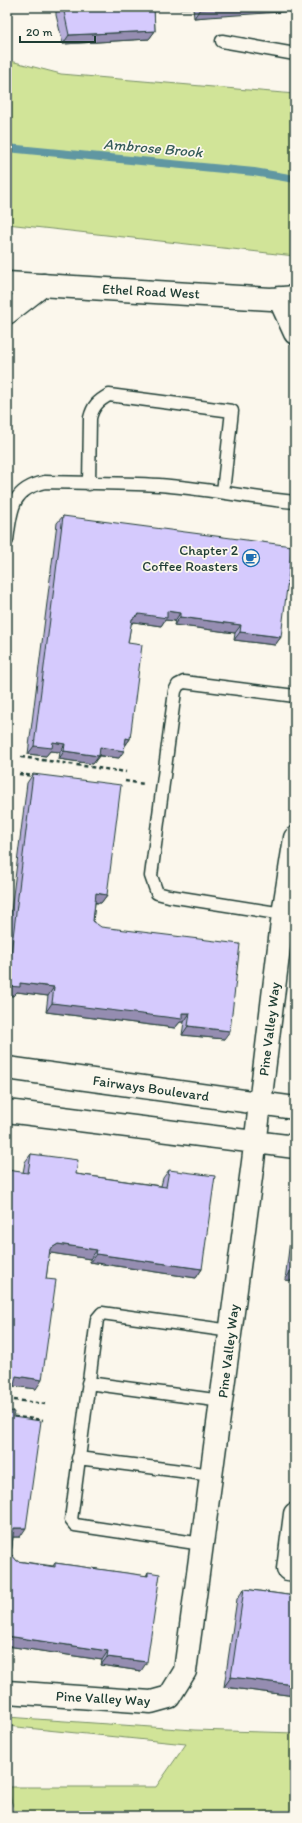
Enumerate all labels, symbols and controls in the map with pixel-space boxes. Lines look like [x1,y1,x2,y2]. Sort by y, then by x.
scale bar [20,18,95,44]
text: 20 m [26,25,53,39]
water label: Ambrose Brook [103,135,204,161]
street label: Ethel Road West [102,280,200,303]
place label: Chapter 2 Coffee Roasters [142,542,239,575]
cafe icon: Chapter 2 Coffee Roasters [241,548,261,568]
street label: Pine Valley Way [255,981,284,1077]
street label: Fairways Boulevard [92,1072,211,1105]
street label: Pine Valley Way [214,1303,243,1399]
street label: Pine Valley Way [55,1688,151,1709]

